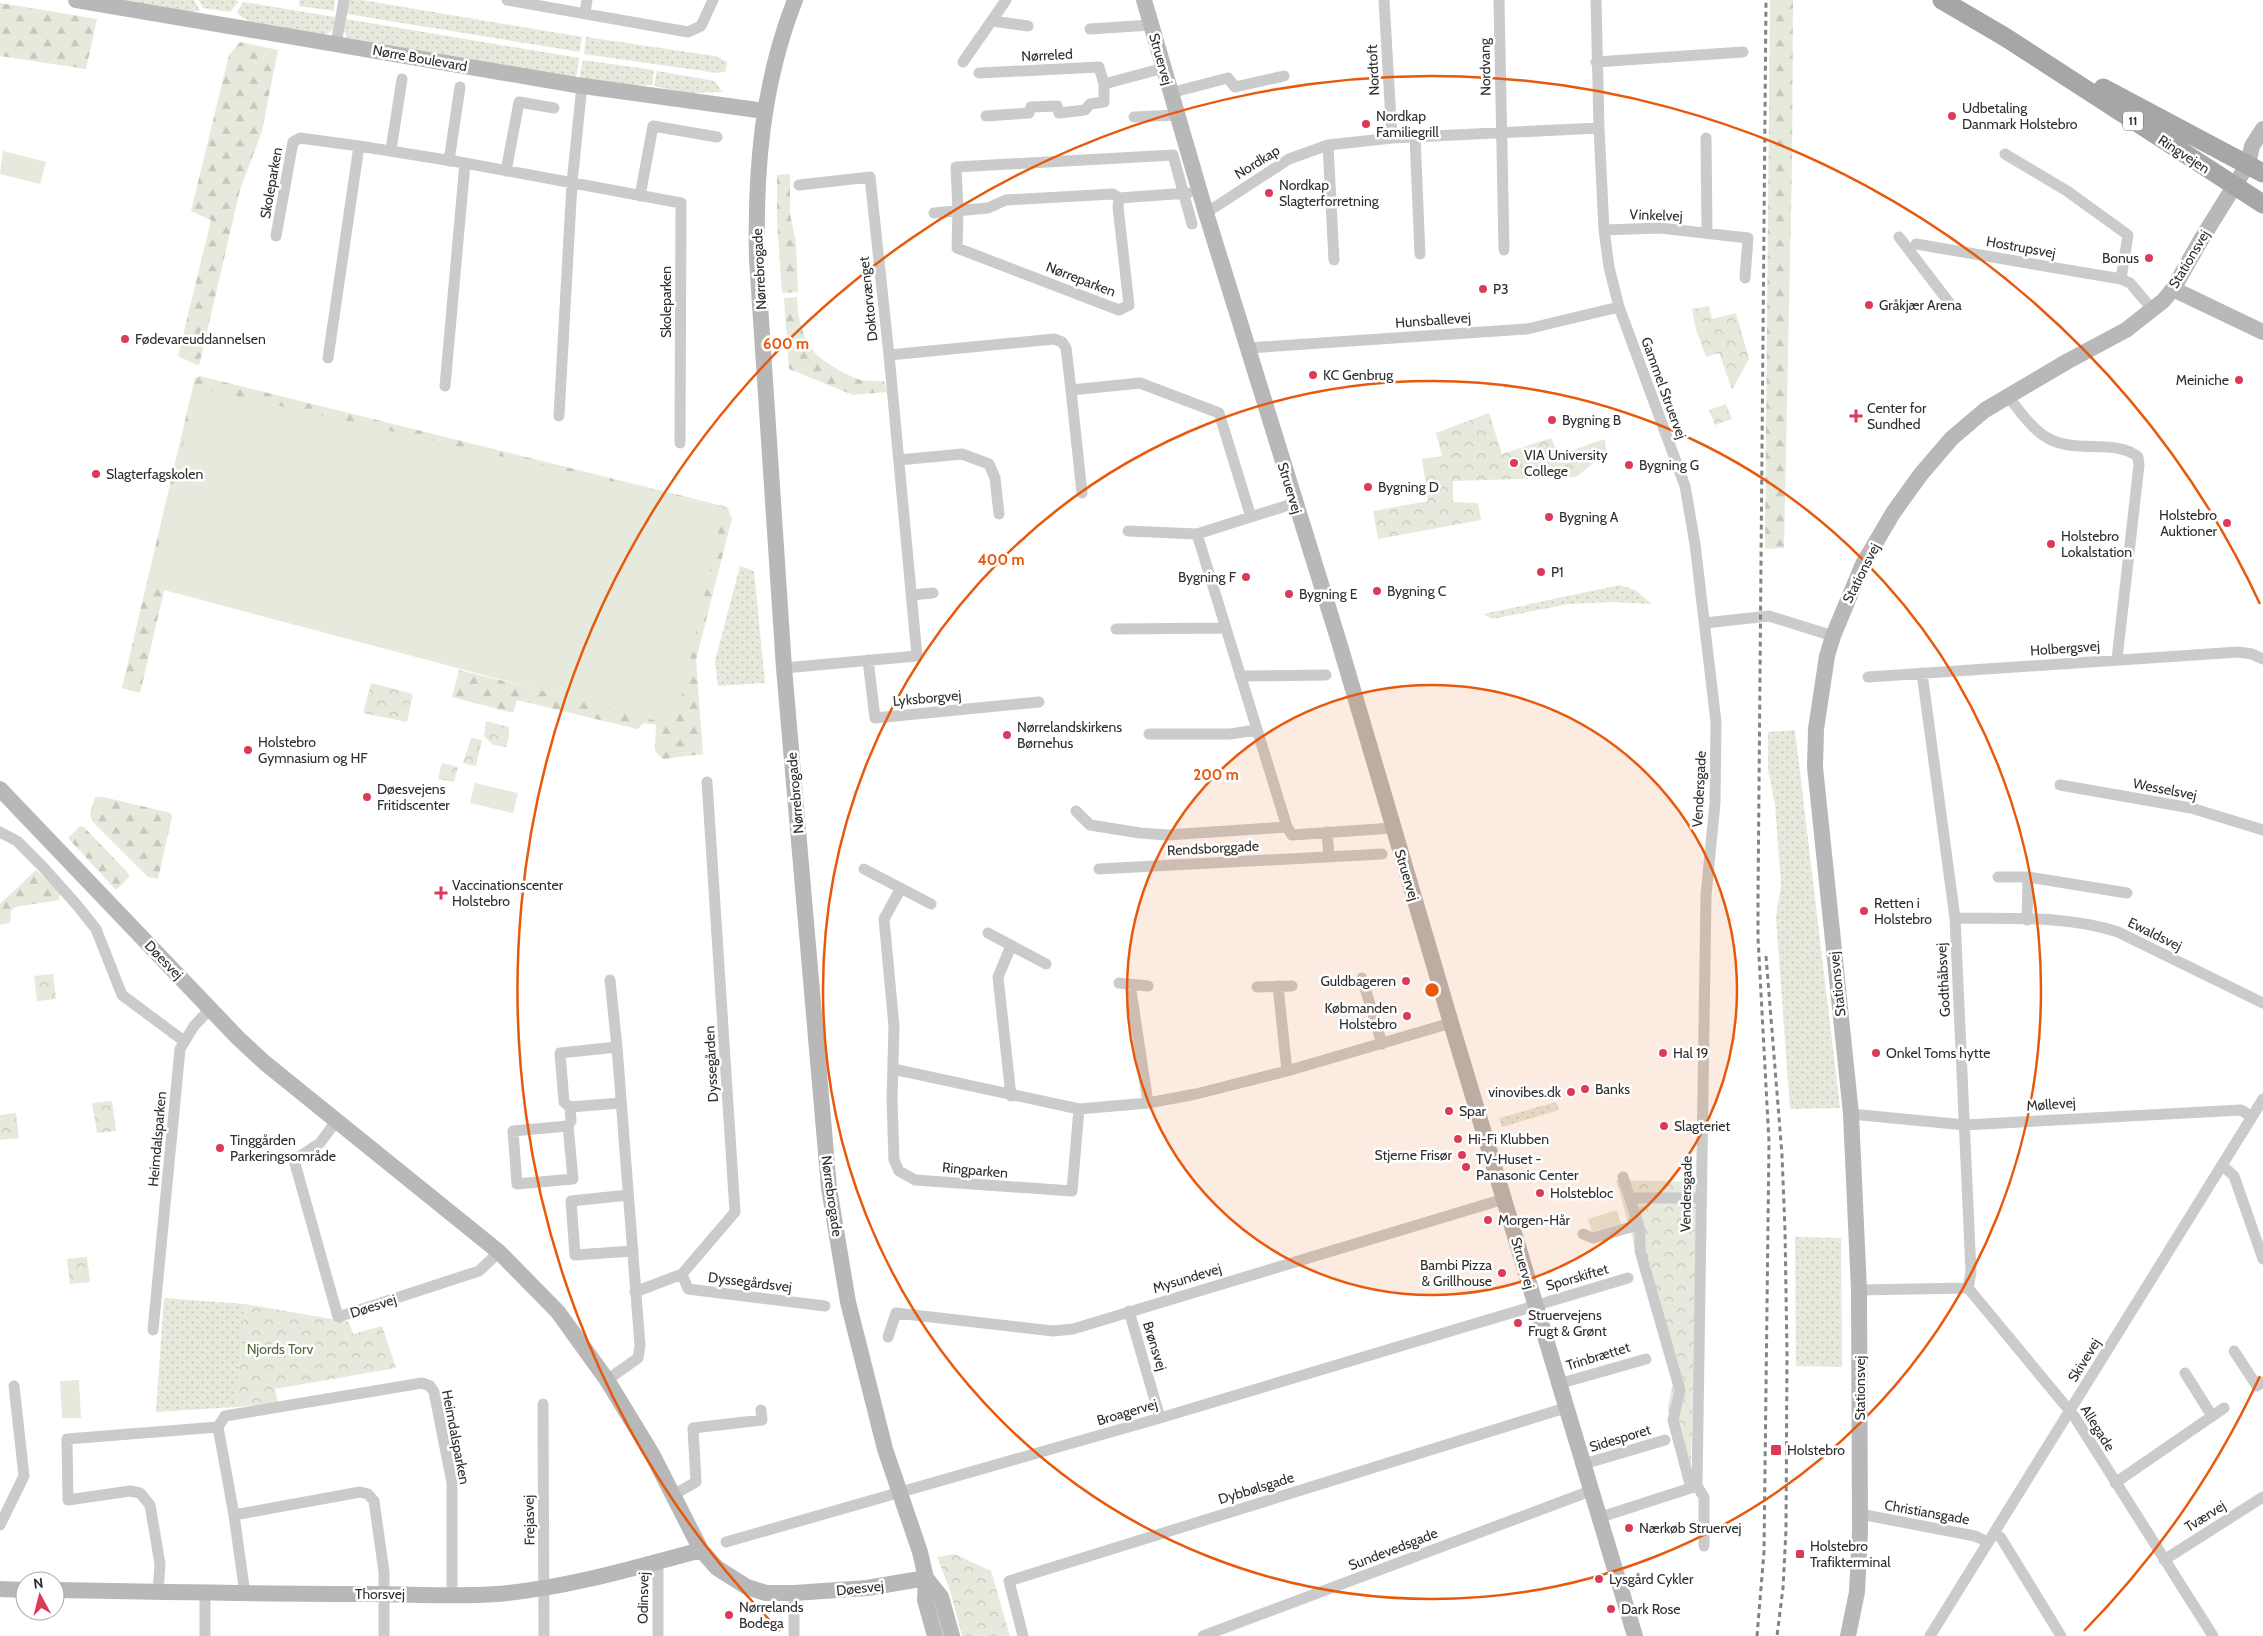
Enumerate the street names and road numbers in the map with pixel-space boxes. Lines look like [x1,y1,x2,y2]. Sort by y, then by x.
street label: Struervej [1145,31,1177,87]
street label: Nordvang [1475,37,1495,96]
street label: Nørre Boulevard [371,41,469,75]
street label: Nordtoft [1363,44,1383,96]
street label: Nørreled [1021,45,1073,65]
road number: 11 [2123,112,2143,130]
street label: Ringvejen [2155,131,2213,177]
street label: Nordkap [1231,141,1283,183]
street label: Skoleparken [256,146,286,220]
street label: Vinkelvej [1629,205,1683,225]
street label: Stationsvej [2165,226,2214,292]
street label: Nørrebrogade [748,228,770,310]
street label: Hostrupsvej [1985,232,2057,262]
street label: Doktorvænget [855,255,881,342]
street label: Nørreparken [1044,258,1119,301]
street label: Skoleparken [657,266,675,338]
street label: Hunsballevej [1395,308,1471,332]
street label: Gammel Struervej [1637,335,1691,441]
street label: Struervej [1274,460,1306,516]
street label: Stationsvej [1838,540,1884,606]
street label: Holbergsvej [2030,637,2100,659]
street label: Lyksborgvej [892,686,962,710]
street label: Vendersgade [1688,750,1710,828]
street label: Nørrebrogade [782,752,808,834]
street label: Wesselsvej [2132,774,2198,804]
street label: Rendsborggade [1167,837,1259,859]
street label: Struervej [1391,847,1423,903]
street label: Ewaldsvej [2125,913,2185,955]
street label: Døesvej [141,937,187,983]
street label: Godthåbsvej [1932,942,1954,1018]
street label: Stationsvej [1825,951,1849,1017]
street label: Dyssegården [700,1025,722,1103]
street label: Heimdalsparken [144,1090,170,1187]
street label: Møllevej [2026,1093,2076,1115]
street label: Nørrebrogade [817,1154,847,1238]
street label: Vendersgade [1676,1156,1696,1232]
street label: Ringparken [941,1158,1009,1182]
street label: Struervej [1507,1235,1539,1291]
street label: Mysundevej [1151,1259,1224,1297]
street label: Sporskiftet [1544,1259,1611,1295]
street label: Dyssegårdsvej [707,1268,793,1296]
street label: Døesvej [348,1290,398,1322]
street label: Brønsvej [1139,1319,1171,1373]
street label: Skivevej [2064,1335,2104,1385]
street label: Trinbrættet [1564,1338,1632,1374]
street label: Stationsvej [1851,1355,1869,1421]
street label: Heimdalsparken [438,1388,474,1486]
street label: Broagervej [1095,1395,1159,1429]
street label: Allegade [2077,1402,2119,1454]
street label: Sidesporet [1587,1420,1653,1456]
street label: Dybbølsgade [1216,1468,1296,1508]
street label: Frejasvej [520,1495,538,1545]
street label: Christiansgade [1883,1496,1971,1528]
street label: Tværvej [2181,1496,2229,1536]
street label: Sundevedsgade [1346,1524,1440,1574]
street label: Odinsvej [634,1572,652,1624]
street label: Døesvej [835,1577,885,1599]
street label: Thorsvej [355,1585,405,1603]

